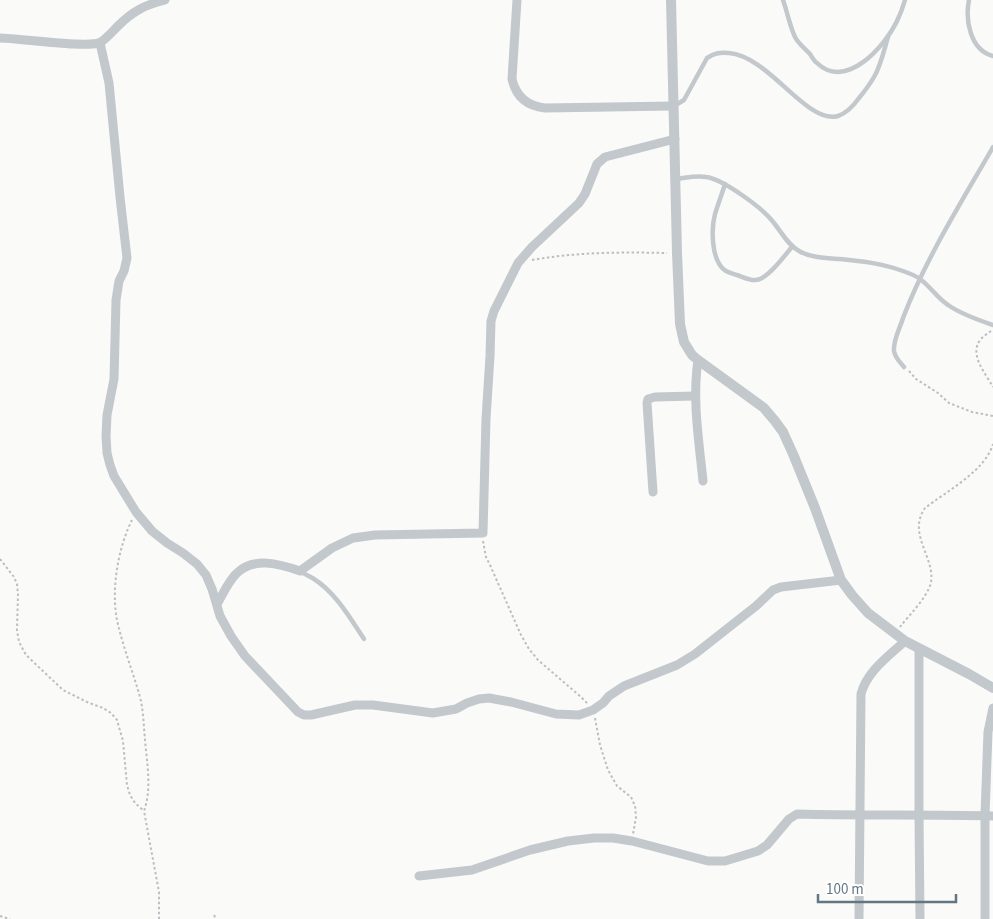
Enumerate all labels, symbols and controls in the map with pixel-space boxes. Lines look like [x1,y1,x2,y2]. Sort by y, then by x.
scale bar [818,872,956,904]
text: 100 m [826,879,864,900]

